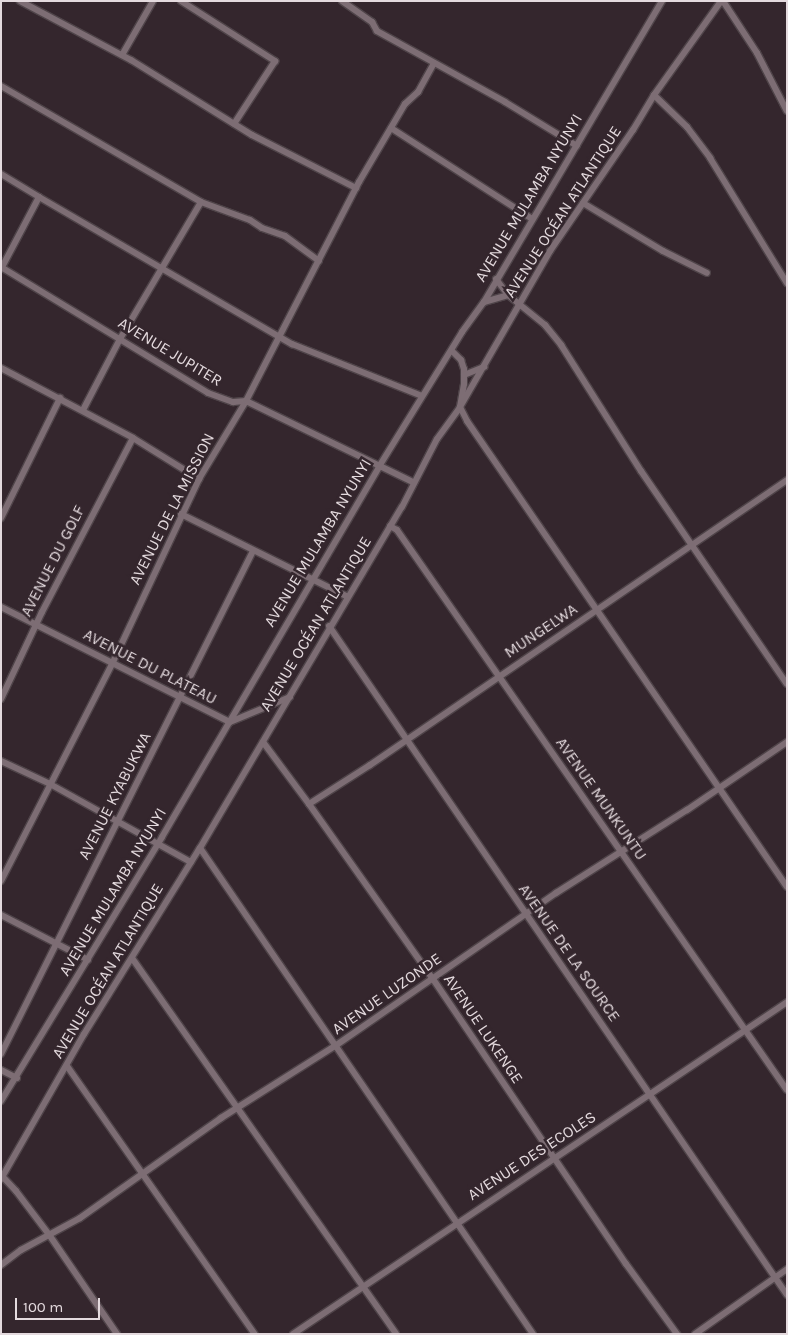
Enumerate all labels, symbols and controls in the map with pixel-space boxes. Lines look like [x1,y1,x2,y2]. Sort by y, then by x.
street label: AVENUE MULAMBA NYUNYI [471,111,587,285]
street label: AVENUE OCÉAN ATLANTIQUE [500,123,626,301]
street label: AVENUE JUPITER [114,313,226,391]
street label: AVENUE DE LA MISSION [125,430,219,588]
street label: AVENUE MULAMBA NYUNYI [260,456,376,630]
street label: AVENUE DU GOLF [17,502,89,620]
street label: AVENUE OCÉAN ATLANTIQUE [256,533,376,715]
street label: MUNGELWA [501,600,581,662]
street label: AVENUE DU PLATEAU [80,625,220,709]
street label: AVENUE KYABUKWA [75,729,155,863]
street label: AVENUE MUNKUNTU [551,734,651,864]
street label: AVENUE MULAMBA NYUNYI [55,805,171,979]
street label: AVENUE OCÉAN ATLANTIQUE [48,880,168,1062]
street label: AVENUE DE LA SOURCE [514,880,624,1026]
street label: AVENUE LUZONDE [329,949,445,1039]
street label: AVENUE LUKENGE [439,971,527,1087]
street label: AVENUE DES ECOLES [464,1107,600,1205]
scale bar [18,1288,102,1320]
text: 100 m [23,1298,63,1316]

